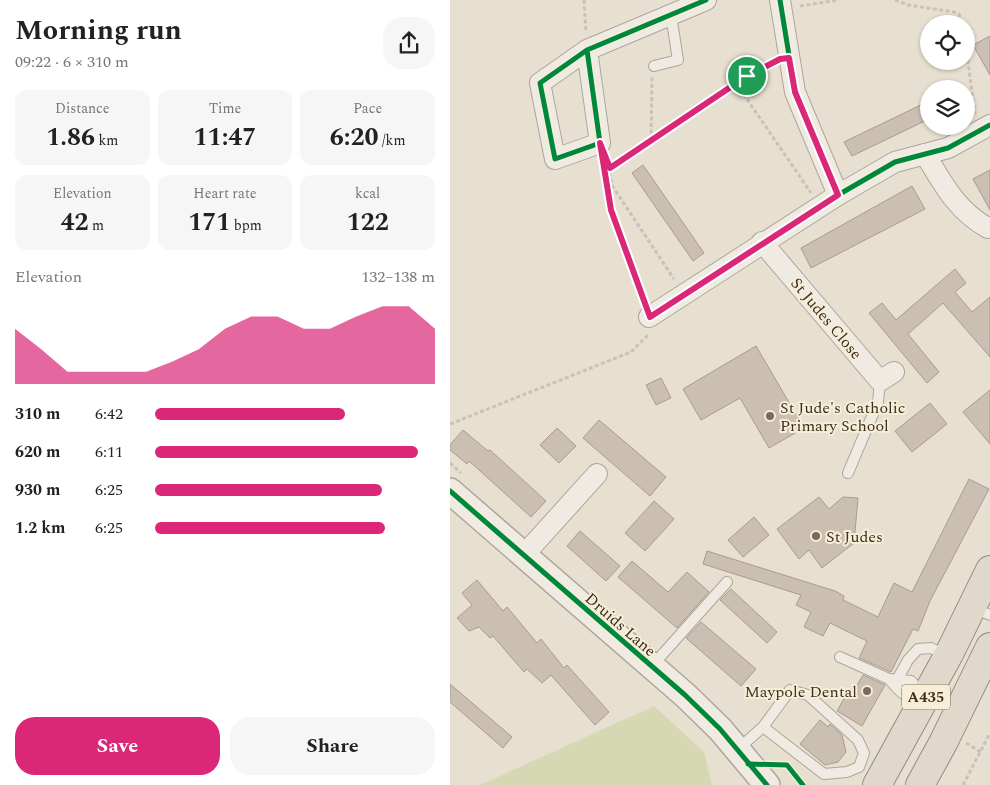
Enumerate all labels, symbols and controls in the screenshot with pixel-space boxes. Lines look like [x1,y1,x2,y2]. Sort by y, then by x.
text: Morning run [15,9,182,52]
map controls [920,15,975,135]
button: locate [920,15,975,70]
button: share [383,17,435,69]
text: 09:22 · 6 × 310 m [15,50,129,74]
pin [726,55,768,97]
icon: arrive [733,62,761,90]
button: layers [920,80,975,135]
text: Distance [55,98,110,119]
text: Time [209,98,241,119]
text: Pace [353,98,382,119]
text: 1.86 [46,119,95,157]
text: 11:47 [194,119,256,157]
text: 6:20 [330,119,379,157]
text: km [95,130,118,151]
text: /km [379,130,405,151]
text: Elevation [53,183,112,204]
text: Heart rate [193,183,257,204]
text: kcal [355,183,380,204]
text: 42 [61,204,89,242]
text: 171 [188,204,230,242]
text: 122 [347,204,389,242]
text: m [89,215,104,236]
text: bpm [230,215,262,236]
text: Elevation [15,265,82,289]
text: 132–138 m [361,265,435,289]
street label: St Judes Close [785,272,868,365]
place label: St Jude's Catholic Primary School [780,396,905,438]
text: 310 m [15,402,60,426]
text: 6:42 [95,402,123,426]
marker: St Jude's Catholic Primary School [764,410,776,422]
text: 620 m [15,440,60,464]
text: 6:11 [95,440,123,464]
text: 930 m [15,478,60,502]
text: 6:25 [95,478,123,502]
text: 1.2 km [15,516,65,540]
text: 6:25 [95,516,123,540]
place label: St Judes [826,525,883,549]
marker: St Judes [810,530,822,542]
street label: Druids Lane [579,587,661,663]
place label: Maypole Dental [744,680,857,704]
road number: A435 [902,684,950,710]
marker: Maypole Dental [861,685,873,697]
button: Save [15,717,220,775]
button: Share [230,717,435,775]

